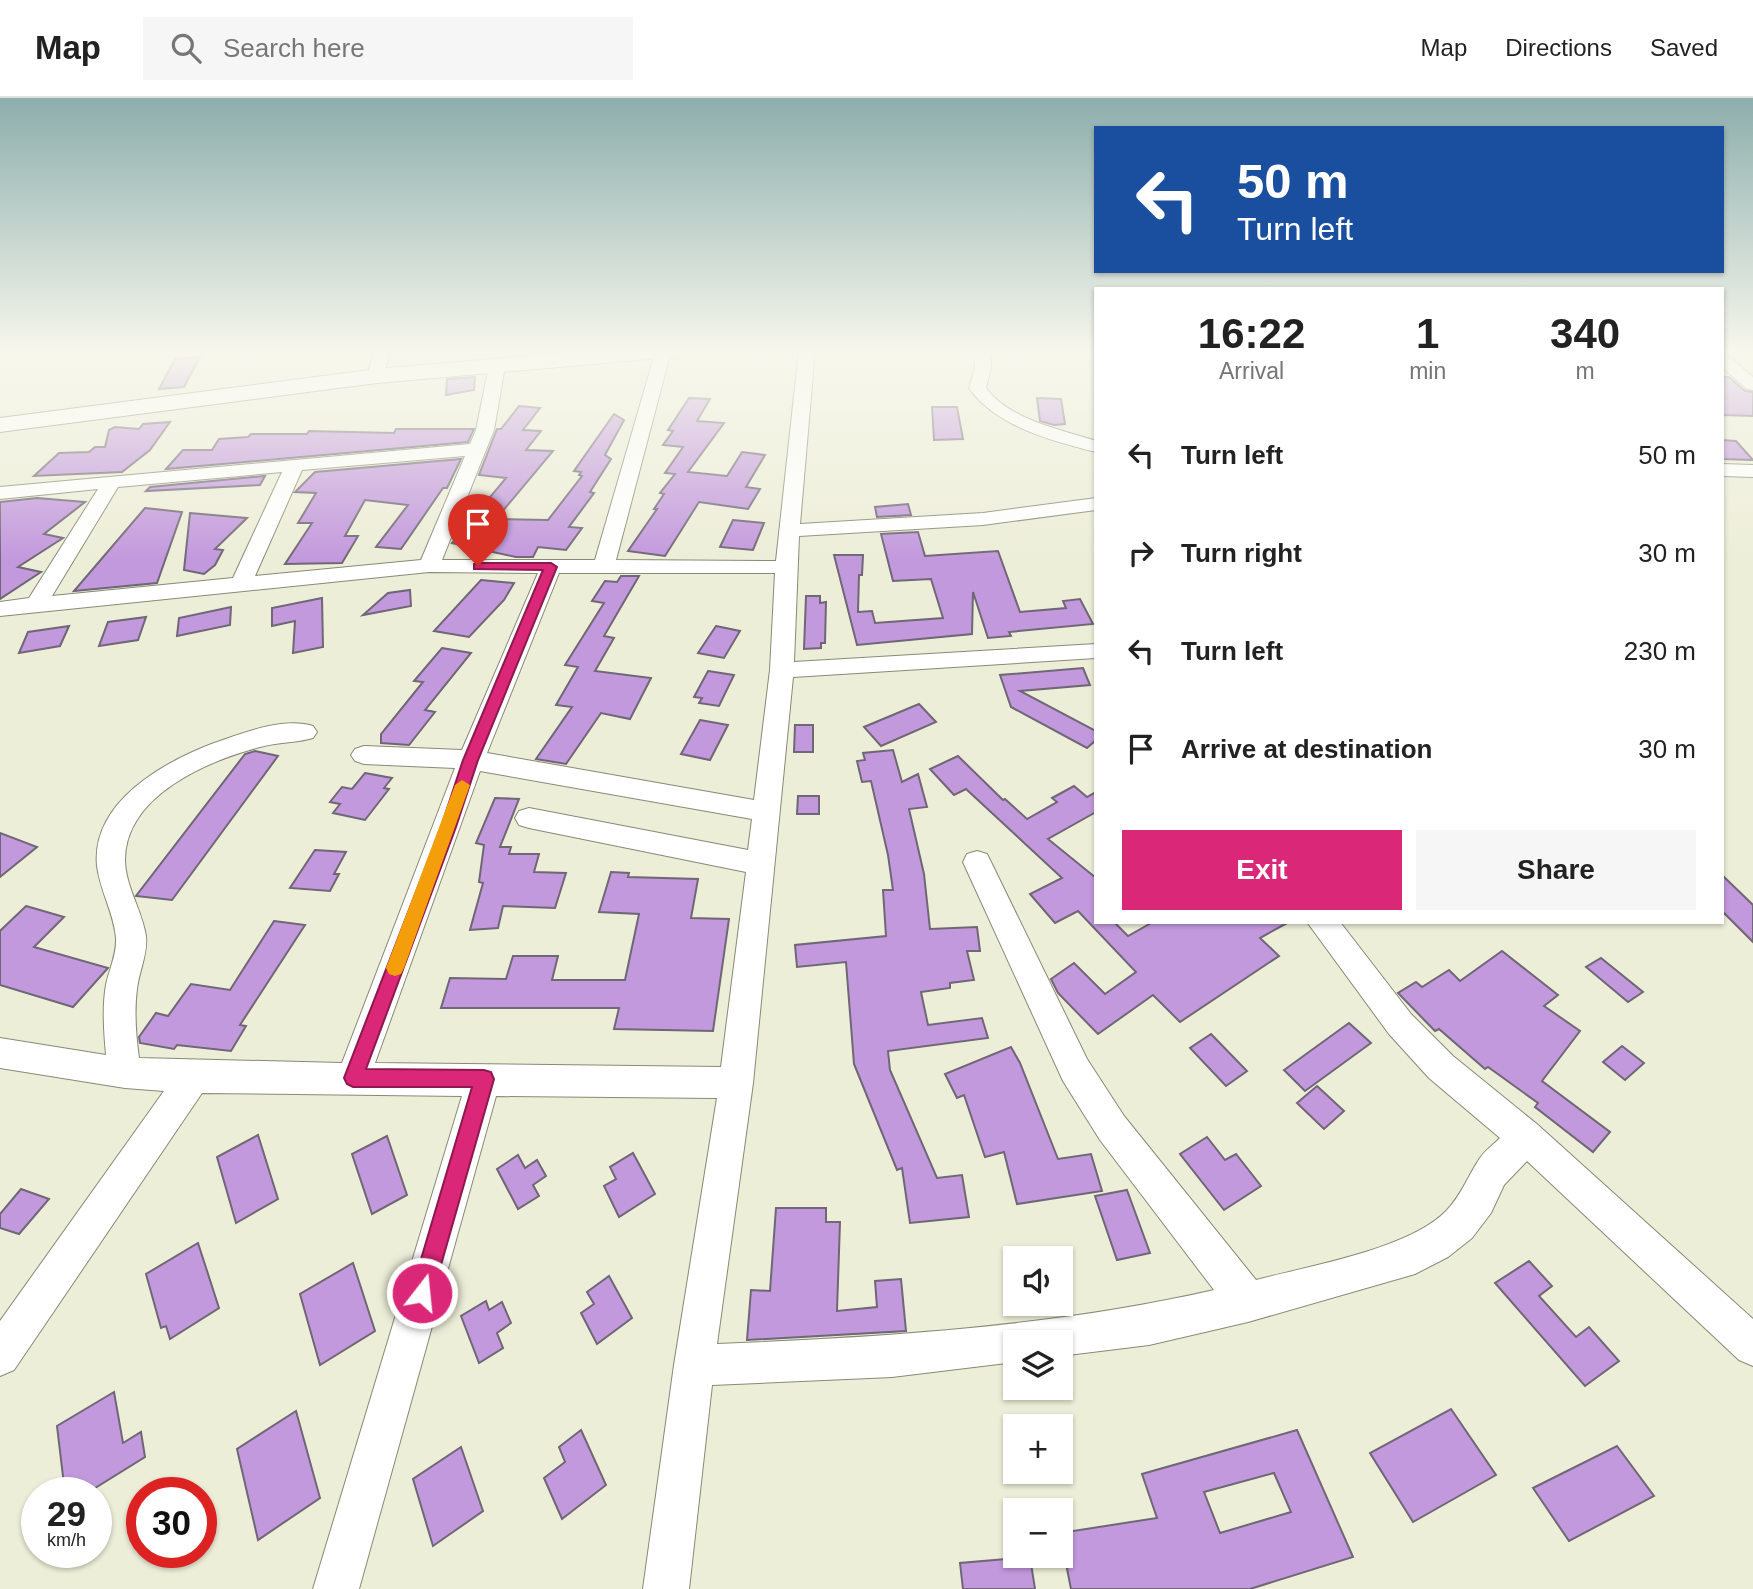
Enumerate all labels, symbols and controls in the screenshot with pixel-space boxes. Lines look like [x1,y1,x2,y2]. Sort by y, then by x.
search box [143,17,633,80]
text: Map [35,29,101,66]
icon: search [167,29,205,67]
text: Search here [223,33,365,63]
text: Map [1421,34,1467,61]
text: Directions [1505,34,1612,61]
text: Saved [1650,34,1718,61]
icon: left [1122,154,1213,245]
text: 50 m [1237,154,1349,208]
text: Turn left [1237,211,1353,247]
text: 16:22 [1198,310,1305,357]
text: 1 [1416,310,1439,357]
text: 340 [1550,310,1620,357]
text: Arrival [1219,358,1284,384]
text: min [1409,358,1446,384]
text: m [1576,358,1595,384]
icon: left [1122,436,1160,474]
text: Turn left [1181,440,1283,470]
text: 50 m [1638,440,1696,470]
pin [448,494,508,566]
icon: arrive [459,505,497,543]
icon: right [1122,534,1160,572]
text: Turn right [1181,538,1302,568]
text: 30 m [1638,538,1696,568]
icon: left [1122,632,1160,670]
text: Turn left [1181,636,1283,666]
text: 230 m [1624,636,1696,666]
icon: arrive [1122,730,1160,768]
text: Arrive at destination [1181,734,1432,764]
text: 30 m [1638,734,1696,764]
button: Exit [1122,830,1402,910]
button: Share [1416,830,1696,910]
map controls [1003,1246,1073,1568]
button: sound [1003,1246,1073,1316]
position arrow [385,1256,459,1330]
button: layers [1003,1330,1073,1400]
button: + [1003,1414,1073,1484]
speed limit sign: 30 [126,1477,217,1568]
text: 29 [47,1494,86,1533]
button: − [1003,1498,1073,1568]
text: km/h [47,1530,86,1550]

